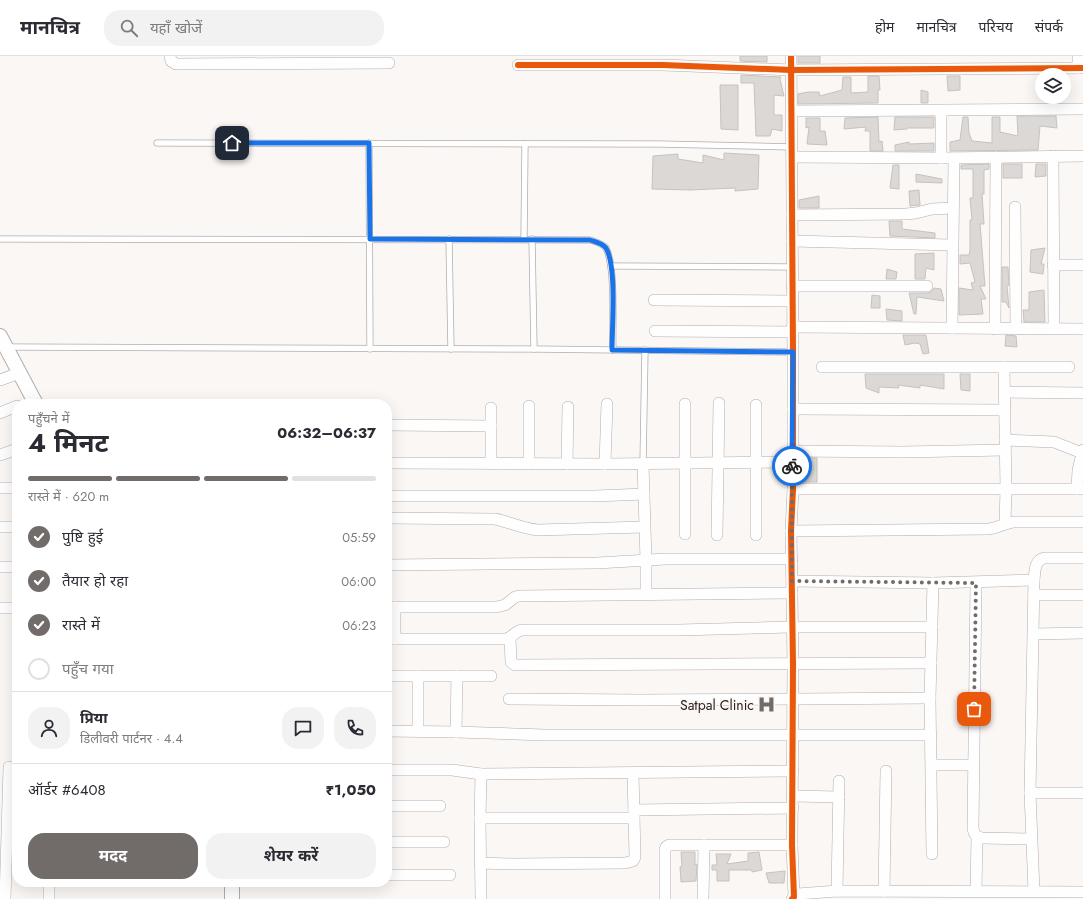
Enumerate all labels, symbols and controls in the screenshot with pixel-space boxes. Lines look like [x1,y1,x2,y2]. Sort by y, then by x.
search box [104,10,384,46]
text: मानचित्र [20,14,80,41]
icon: search [118,17,140,39]
text: यहाँ खोजें [150,17,202,39]
text: होम [875,17,894,37]
text: मानचित्र [916,17,957,37]
text: परिचय [979,17,1013,37]
text: संपर्क [1035,17,1063,37]
map controls [1035,68,1071,104]
button: layers [1035,68,1071,104]
pin [215,126,249,160]
icon: home [221,132,243,154]
text: पहुँचने में [28,409,69,428]
text: 06:32–06:37 [277,422,376,444]
text: 4 मिनट [28,424,109,462]
courier [772,446,812,486]
icon: bike [781,455,803,477]
text: रास्ते में · 620 m [28,487,109,506]
icon: check [28,526,50,548]
text: पुष्टि हुई [62,526,103,548]
text: 05:59 [342,528,376,547]
icon: check [28,570,50,592]
text: तैयार हो रहा [62,570,128,592]
text: 06:00 [341,572,376,591]
icon: check [28,614,50,636]
text: रास्ते में [62,614,100,636]
text: 06:23 [342,616,376,635]
text: पहुँच गया [62,658,114,680]
pin [957,692,991,726]
place label: Satpal Clinic [680,695,754,715]
hospital icon: Satpal Clinic [757,695,777,715]
icon: bag [963,698,985,720]
button: person [28,707,70,749]
text: प्रिया [80,707,108,729]
button: chat [282,707,324,749]
button: phone [334,707,376,749]
text: डिलीवरी पार्टनर · 4.4 [80,729,183,748]
text: ऑर्डर #6408 [28,779,106,801]
text: ₹1,050 [325,779,376,801]
button: मदद [28,833,198,879]
button: शेयर करें [206,833,376,879]

